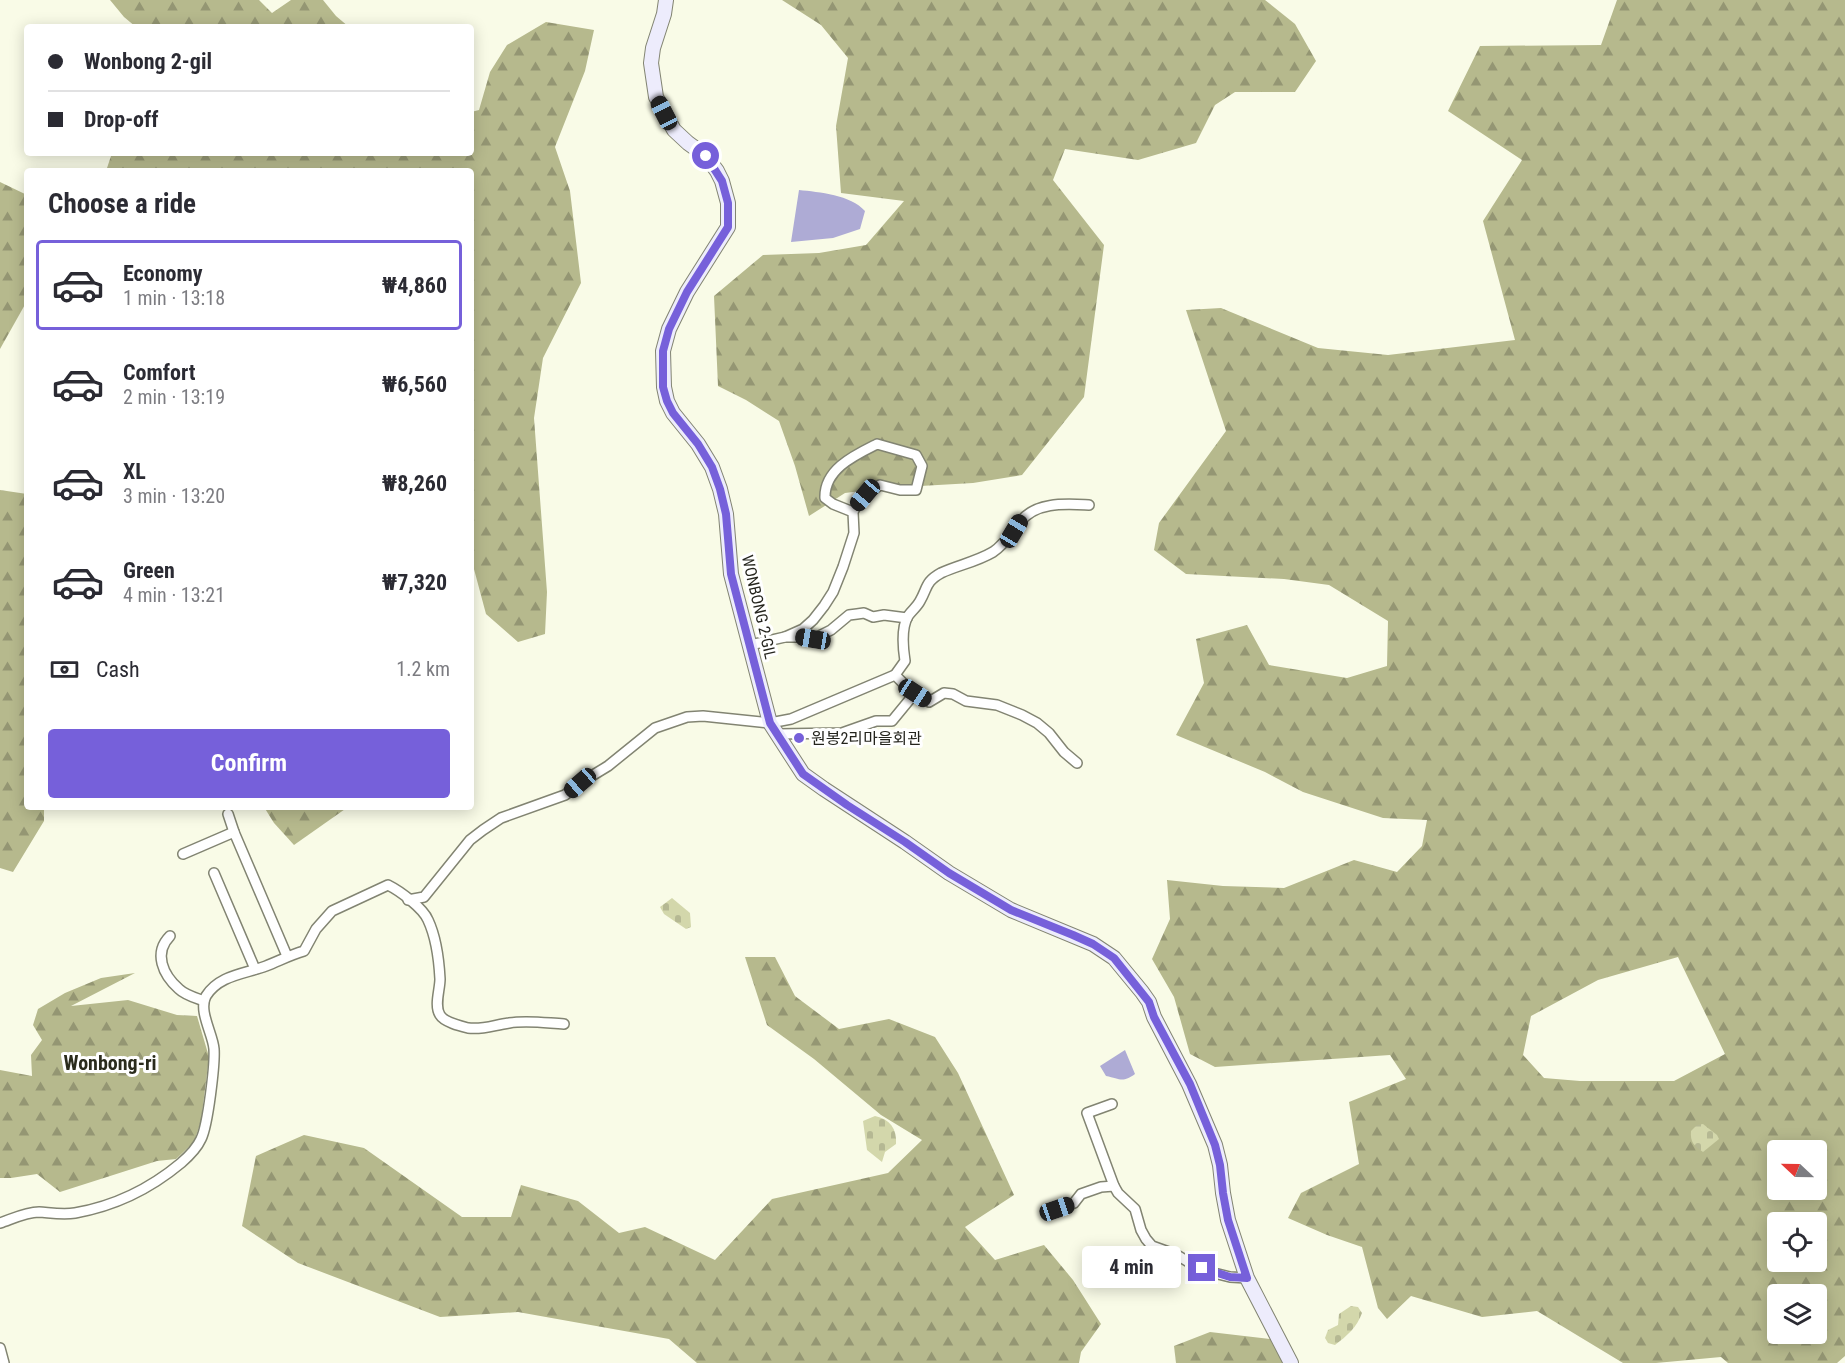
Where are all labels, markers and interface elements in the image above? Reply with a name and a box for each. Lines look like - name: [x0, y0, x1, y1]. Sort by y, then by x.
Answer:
- text: Wonbong 2-gil: [84, 49, 212, 74]
- car: [648, 93, 680, 133]
- text: Drop-off: [84, 107, 158, 132]
- route start: [692, 142, 719, 169]
- text: Choose a ride: [48, 188, 196, 220]
- icon: car: [51, 258, 105, 312]
- text: Economy: [123, 261, 203, 286]
- text: ₩4,860: [382, 273, 447, 298]
- text: 1 min · 13:18: [123, 286, 225, 310]
- icon: car: [51, 357, 105, 411]
- text: Comfort: [123, 360, 196, 385]
- text: ₩6,560: [382, 372, 447, 397]
- text: 2 min · 13:19: [123, 385, 225, 409]
- icon: car: [51, 456, 105, 510]
- text: XL: [123, 459, 146, 484]
- text: ₩8,260: [382, 471, 447, 496]
- car: [847, 475, 883, 515]
- text: 3 min · 13:20: [123, 484, 225, 508]
- car: [997, 511, 1031, 551]
- street label: WONBONG 2-GIL: [738, 553, 780, 661]
- icon: car: [51, 555, 105, 609]
- text: Green: [123, 558, 175, 583]
- text: ₩7,320: [382, 570, 447, 595]
- text: 4 min · 13:21: [123, 583, 225, 607]
- car: [794, 627, 832, 651]
- icon: cash: [48, 653, 81, 686]
- text: Cash: [96, 657, 140, 682]
- text: 1.2 km: [396, 657, 450, 681]
- car: [895, 676, 935, 710]
- button: Confirm: [48, 729, 450, 798]
- place label: 원봉2리마을회관: [811, 729, 922, 748]
- marker: 원봉2리마을회관: [792, 731, 806, 745]
- car: [561, 764, 599, 802]
- district label: Wonbong-ri: [63, 1051, 157, 1075]
- north arrow: [1767, 1140, 1827, 1200]
- map controls: [1767, 1140, 1827, 1344]
- car: [1037, 1195, 1077, 1223]
- button: locate: [1767, 1212, 1827, 1272]
- callout: 4 min: [1082, 1247, 1181, 1289]
- route end: [1188, 1254, 1215, 1281]
- text: 4 min: [1109, 1255, 1154, 1279]
- button: layers: [1767, 1284, 1827, 1344]

